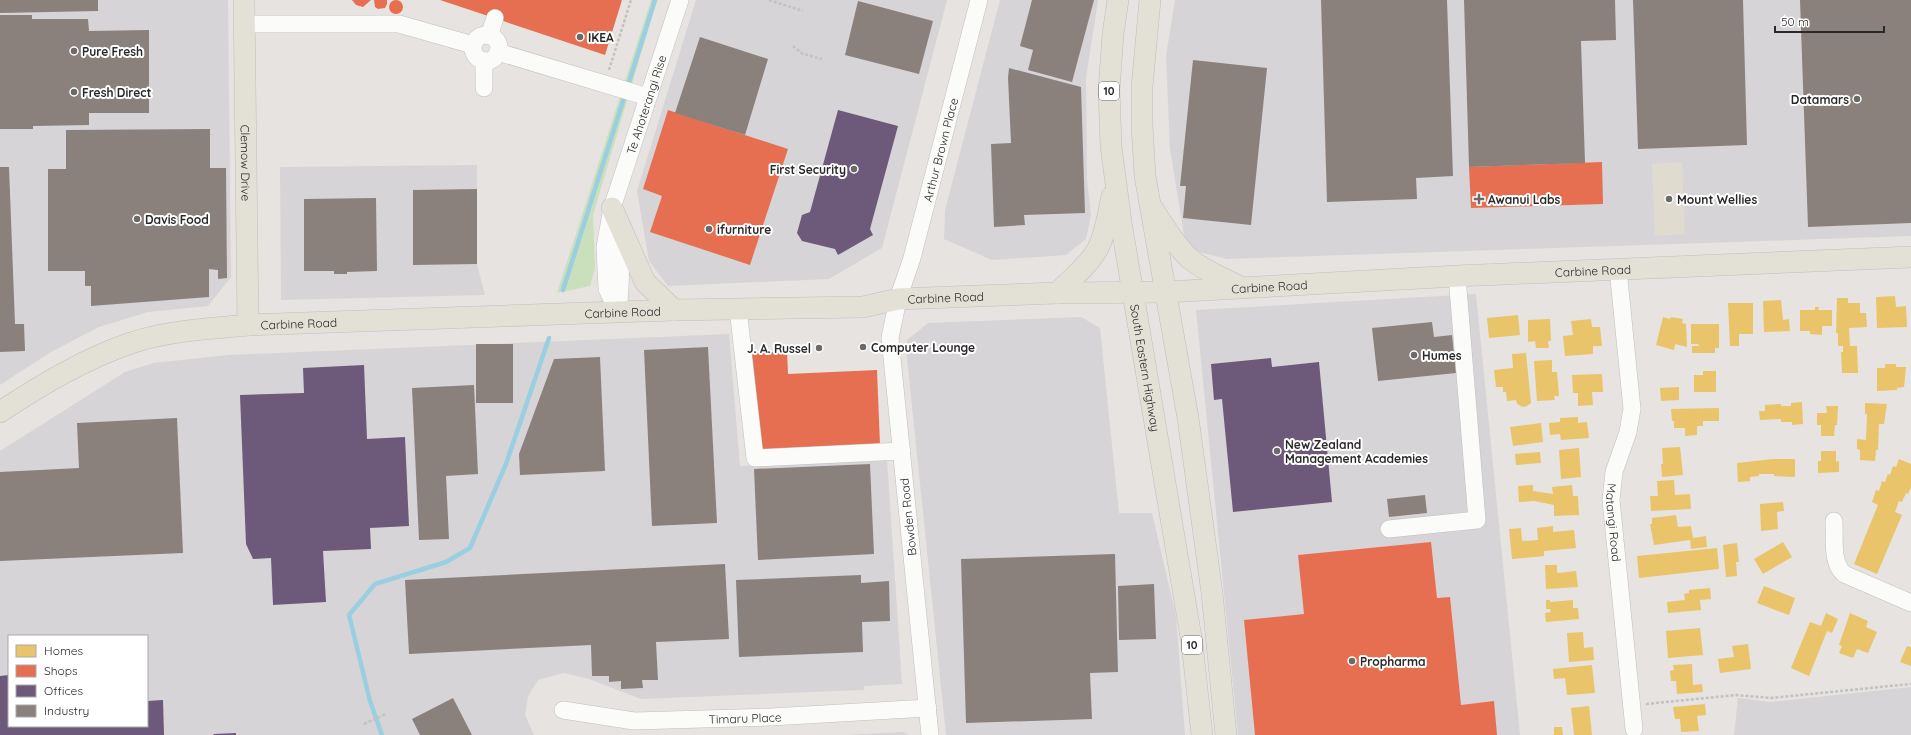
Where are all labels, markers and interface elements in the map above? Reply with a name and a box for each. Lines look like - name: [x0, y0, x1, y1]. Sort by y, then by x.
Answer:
- scale bar: [1775, 8, 1884, 34]
- text: 50 m: [1781, 14, 1809, 29]
- place label: IKEA: [588, 30, 614, 45]
- marker: IKEA: [575, 32, 585, 42]
- place label: Pure Fresh: [82, 44, 143, 59]
- marker: Pure Fresh: [69, 46, 79, 56]
- street label: Te Ahoterangi Rise: [623, 53, 669, 156]
- road number: 10: [1099, 82, 1119, 100]
- place label: Fresh Direct: [82, 85, 152, 100]
- marker: Fresh Direct: [69, 87, 79, 97]
- place label: Datamars: [1791, 92, 1849, 107]
- marker: Datamars: [1852, 94, 1862, 104]
- street label: Arthur Brown Place: [919, 96, 961, 203]
- street label: Clemow Drive: [238, 125, 254, 202]
- place label: First Security: [770, 162, 846, 177]
- marker: First Security: [849, 164, 859, 174]
- place label: Awanui Labs: [1488, 192, 1561, 207]
- place label: Mount Wellies: [1677, 192, 1757, 207]
- marker: Awanui Labs: [1473, 193, 1485, 205]
- marker: Mount Wellies: [1664, 194, 1674, 204]
- place label: Davis Food: [145, 212, 209, 227]
- marker: Davis Food: [132, 214, 142, 224]
- place label: ifurniture: [717, 222, 771, 237]
- marker: ifurniture: [704, 224, 714, 234]
- street label: Carbine Road: [1555, 261, 1631, 279]
- street label: Carbine Road: [1231, 277, 1308, 296]
- street label: Carbine Road: [907, 288, 984, 306]
- street label: Carbine Road: [584, 303, 661, 321]
- street label: South Eastern Highway: [1127, 303, 1164, 433]
- street label: Carbine Road: [260, 314, 337, 332]
- place label: Computer Lounge: [871, 340, 975, 355]
- place label: J. A. Russel: [747, 341, 811, 356]
- marker: Computer Lounge: [858, 342, 868, 352]
- marker: J. A. Russel: [814, 343, 824, 353]
- place label: Humes: [1422, 348, 1462, 363]
- marker: Humes: [1409, 350, 1419, 360]
- place label: New Zealand Management Academies: [1285, 437, 1428, 466]
- marker: New Zealand Management Academies: [1272, 446, 1282, 456]
- street label: Bowden Road: [896, 477, 920, 557]
- street label: Matangi Road: [1604, 482, 1625, 562]
- legend: [8, 635, 148, 727]
- road number: 10: [1182, 636, 1202, 654]
- text: Homes: [44, 643, 84, 658]
- place label: Propharma: [1360, 654, 1426, 669]
- marker: Propharma: [1347, 656, 1357, 666]
- text: Shops: [44, 663, 78, 678]
- text: Offices: [44, 683, 83, 698]
- text: Industry: [44, 703, 89, 718]
- street label: Timaru Place: [708, 709, 782, 726]

